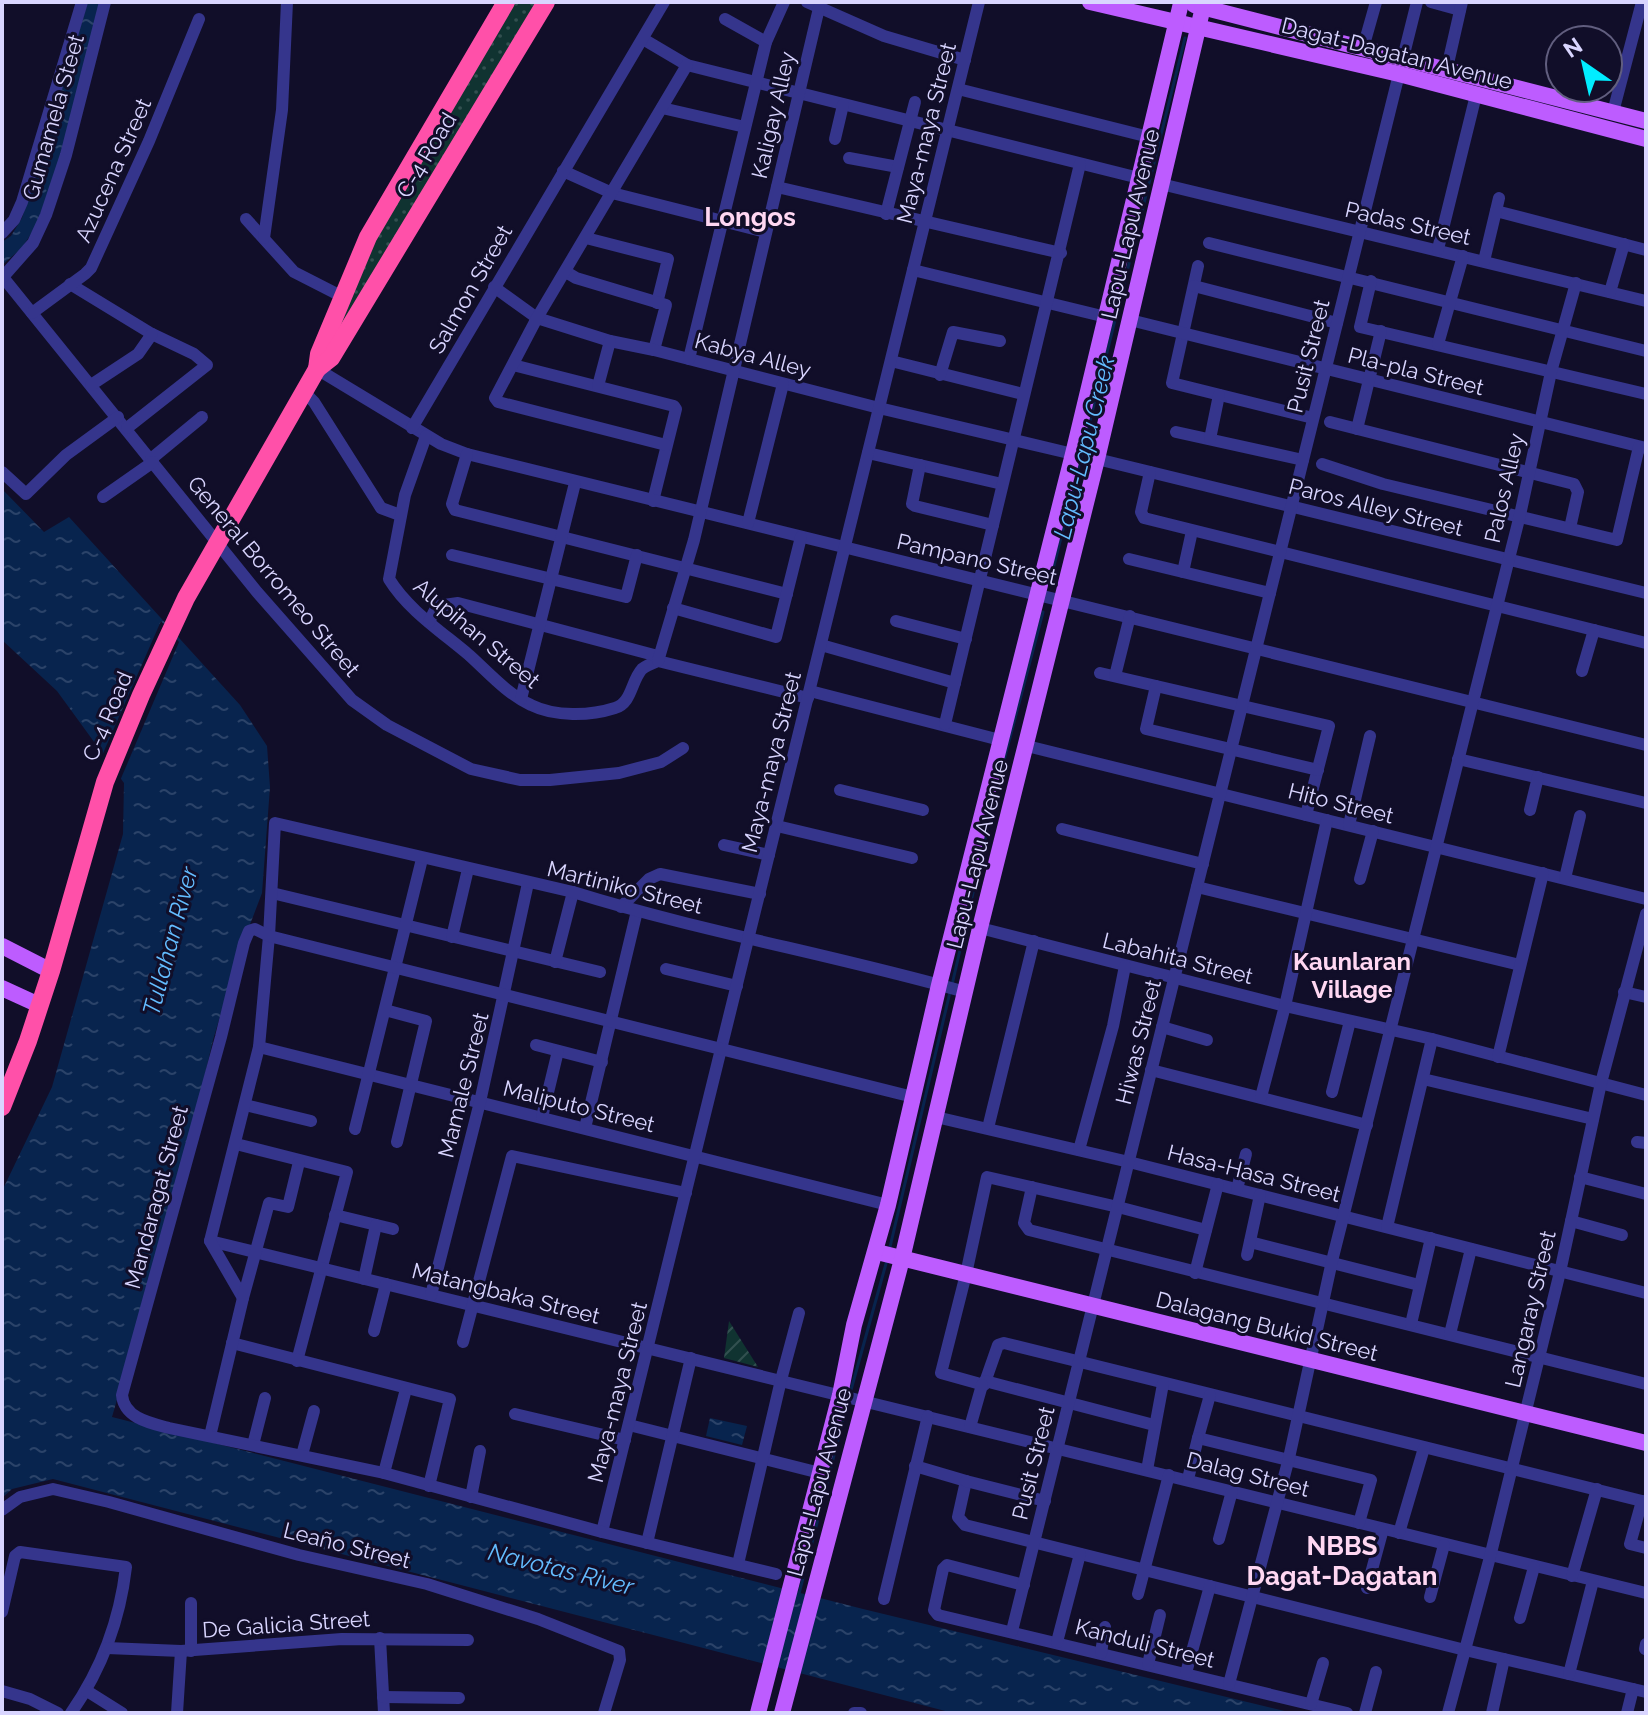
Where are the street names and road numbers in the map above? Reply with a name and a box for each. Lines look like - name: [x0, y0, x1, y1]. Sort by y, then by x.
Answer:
- street label: Dagat-Dagatan Avenue: [1279, 12, 1515, 94]
- street label: Gumamela Steet: [17, 31, 89, 203]
- street label: Maya-maya Street: [891, 39, 961, 226]
- street label: Kaligay Alley: [746, 49, 800, 181]
- street label: Azucena Street: [70, 93, 157, 246]
- street label: C-4 Road: [390, 108, 462, 202]
- street label: Lapu-Lapu Avenue: [1095, 126, 1165, 322]
- street label: Padas Street: [1342, 196, 1474, 250]
- street label: Salmon Street: [423, 220, 518, 358]
- street label: Pusit Street: [1281, 296, 1335, 415]
- street label: Kabya Alley: [692, 327, 814, 383]
- street label: Pla-pla Street: [1345, 342, 1487, 401]
- street label: Palos Alley: [1479, 431, 1529, 545]
- street label: General Borromeo Street: [182, 470, 366, 682]
- street label: Paros Alley Street: [1286, 473, 1467, 541]
- street label: Pampano Street: [894, 528, 1060, 590]
- street label: Alupihan Street: [409, 573, 546, 694]
- street label: C-4 Road: [77, 667, 137, 765]
- street label: Maya-maya Street: [736, 668, 806, 855]
- street label: Lapu-Lapu Avenue: [941, 756, 1013, 951]
- street label: Hito Street: [1286, 777, 1397, 829]
- street label: Martiniko Street: [544, 855, 706, 919]
- street label: Labahita Street: [1100, 927, 1256, 989]
- street label: Hiwas Street: [1110, 976, 1166, 1107]
- street label: Mamale Street: [432, 1009, 494, 1160]
- street label: Maliputo Street: [500, 1075, 658, 1138]
- street label: Mandaragat Street: [119, 1102, 193, 1292]
- street label: Hasa-Hasa Street: [1165, 1139, 1344, 1207]
- street label: Langaray Street: [1499, 1227, 1561, 1390]
- street label: Matangbaka Street: [409, 1257, 603, 1329]
- street label: Dalagang Bukid Street: [1153, 1286, 1381, 1366]
- street label: Maya-maya Street: [582, 1298, 652, 1485]
- street label: Lapu-Lapu Avenue: [781, 1385, 857, 1579]
- street label: Pusit Street: [1006, 1403, 1060, 1522]
- street label: Dalag Street: [1184, 1446, 1313, 1502]
- street label: Leaño Street: [281, 1517, 414, 1573]
- street label: De Galicia Street: [201, 1605, 371, 1643]
- street label: Kanduli Street: [1072, 1613, 1218, 1673]

